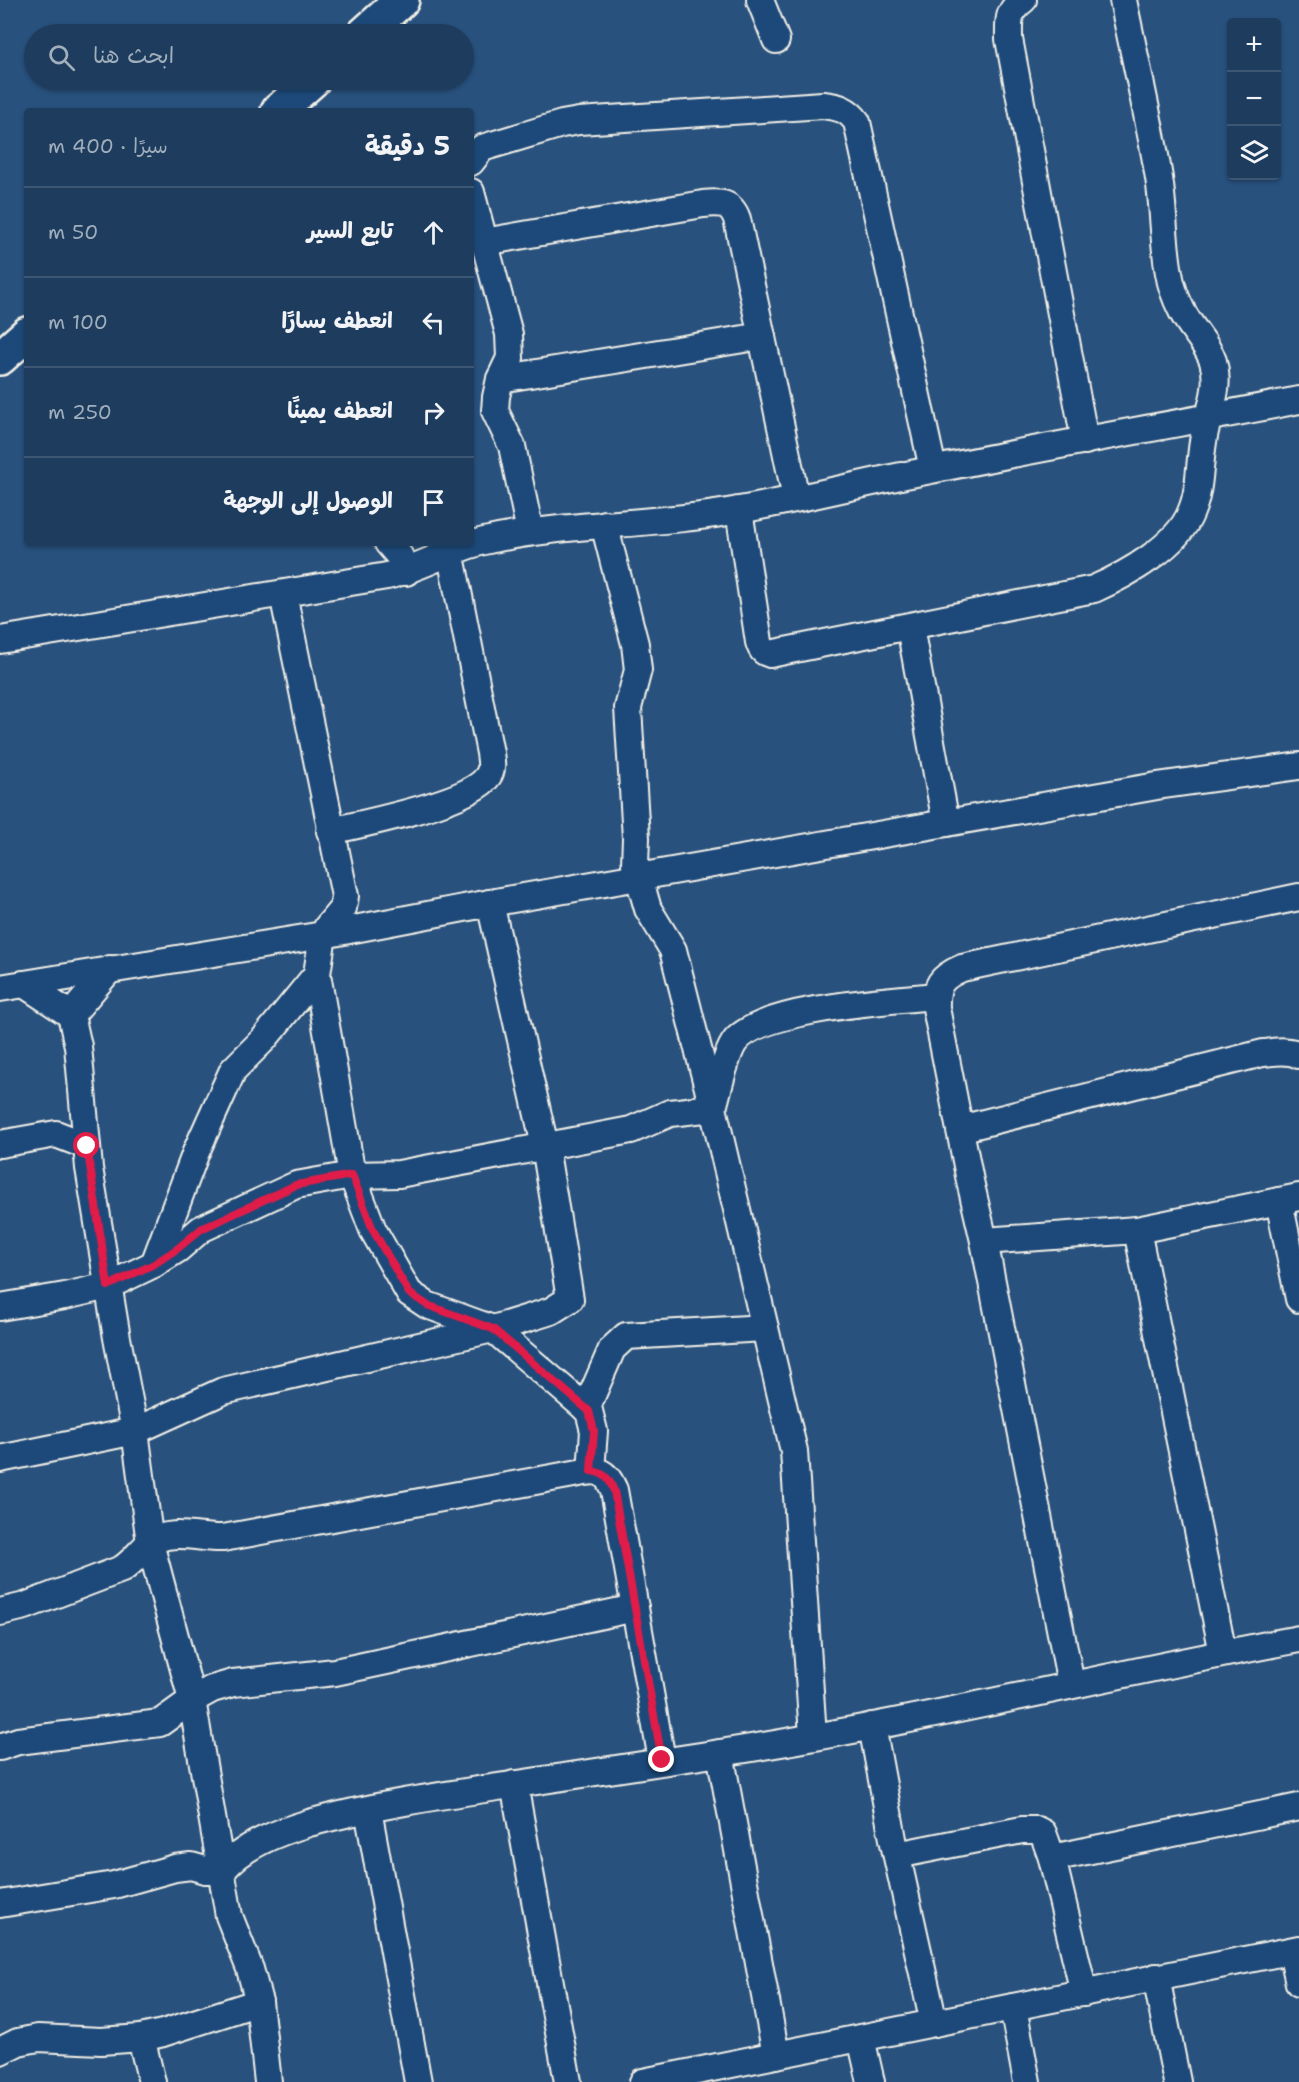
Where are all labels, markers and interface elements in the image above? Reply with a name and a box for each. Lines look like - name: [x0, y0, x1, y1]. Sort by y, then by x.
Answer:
- map controls: [1227, 18, 1281, 180]
- button: +: [1227, 18, 1281, 72]
- search box: [24, 24, 474, 90]
- icon: search: [45, 41, 78, 74]
- text: ابحث هنا: [93, 41, 174, 70]
- button: −: [1227, 72, 1281, 126]
- button: layers: [1227, 126, 1281, 180]
- text: 5 دقيقة: [365, 128, 450, 163]
- text: سيرًا · 400 m: [48, 133, 168, 159]
- text: تابع السير: [307, 216, 393, 245]
- icon: ahead: [417, 216, 450, 249]
- text: 50 m: [48, 219, 98, 245]
- text: انعطف يسارًا: [281, 306, 393, 335]
- icon: left: [417, 306, 450, 339]
- text: 100 m: [48, 309, 108, 335]
- text: انعطف يمينًا: [287, 396, 393, 425]
- icon: right: [417, 396, 450, 429]
- text: 250 m: [48, 399, 112, 425]
- text: الوصول إلى الوجهة: [223, 486, 393, 515]
- icon: arrive: [417, 486, 450, 519]
- route start: [73, 1132, 99, 1158]
- route end: [648, 1746, 674, 1772]

